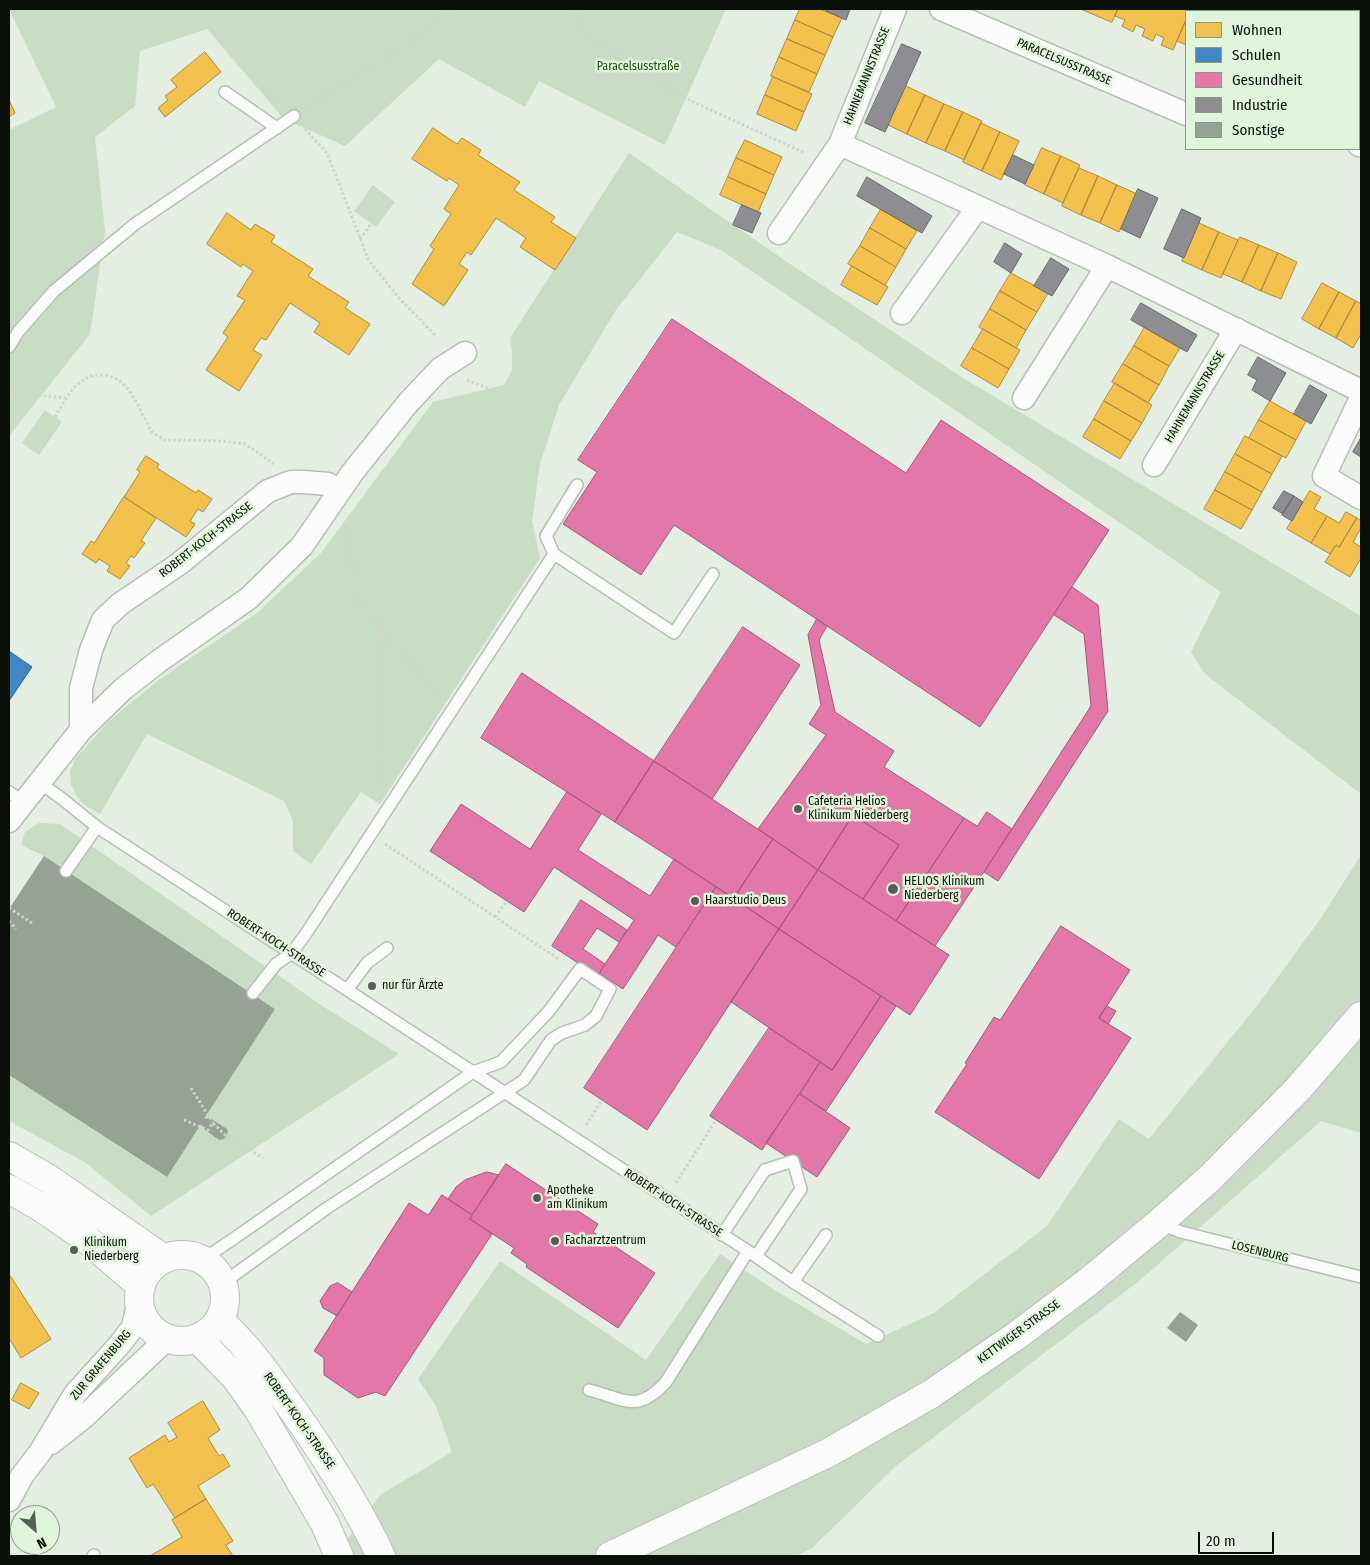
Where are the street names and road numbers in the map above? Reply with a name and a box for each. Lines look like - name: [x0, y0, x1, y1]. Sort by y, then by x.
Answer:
- street label: HAHNEMANNSTRASSE: [841, 25, 893, 127]
- street label: PARACELSUSSTRASSE: [1014, 36, 1114, 88]
- street label: HAHNEMANNSTRASSE: [1162, 348, 1228, 446]
- street label: ROBERT-KOCH-STRASSE: [157, 499, 255, 581]
- street label: ROBERT-KOCH-STRASSE: [224, 906, 328, 980]
- street label: ROBERT-KOCH-STRASSE: [621, 1166, 725, 1240]
- street label: LOSENBURG: [1230, 1238, 1290, 1266]
- street label: KETTWIGER STRASSE: [975, 1297, 1063, 1367]
- street label: ZUR GRAFENBURG: [68, 1327, 134, 1403]
- street label: ROBERT-KOCH-STRASSE: [260, 1370, 338, 1472]

